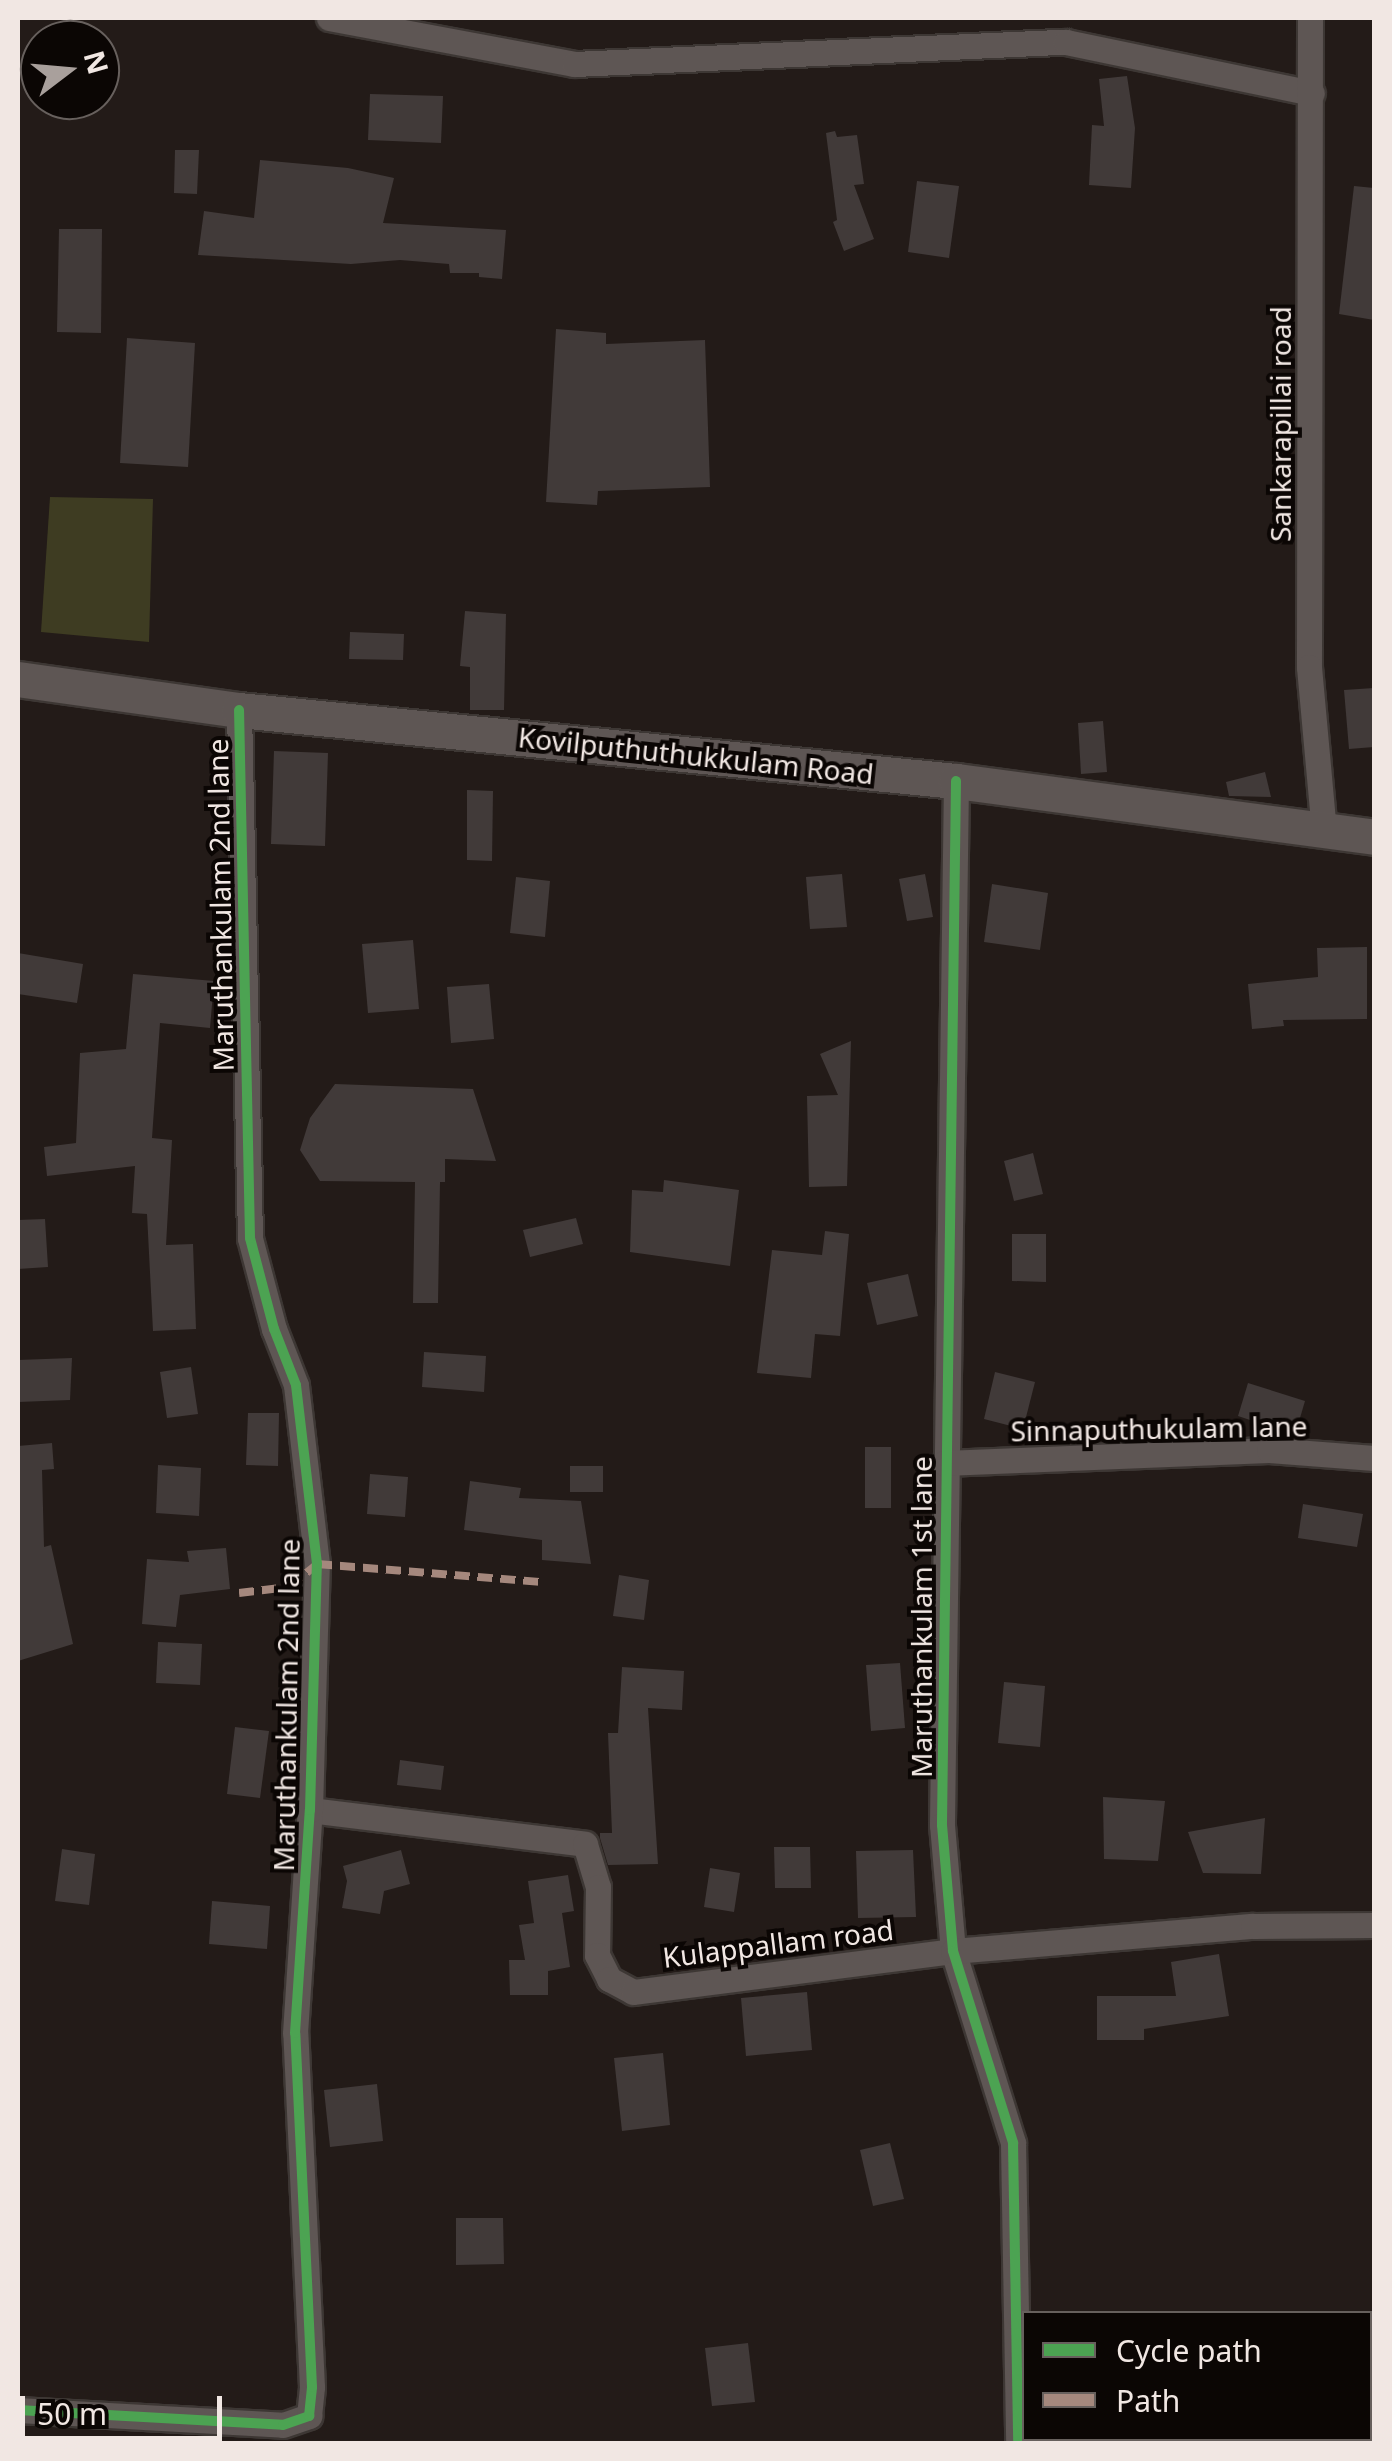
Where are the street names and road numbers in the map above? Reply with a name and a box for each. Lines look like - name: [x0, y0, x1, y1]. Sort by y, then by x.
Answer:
- street label: Sankarapillai road: [1263, 306, 1297, 542]
- street label: Kovilputhuthukkulam Road: [517, 720, 875, 790]
- street label: Maruthankulam 2nd lane: [200, 738, 240, 1072]
- street label: Sinnaputhukulam lane: [1010, 1409, 1308, 1447]
- street label: Maruthankulam 1st lane: [904, 1456, 938, 1778]
- street label: Maruthankulam 2nd lane: [266, 1538, 306, 1872]
- street label: Kulappallam road: [661, 1912, 895, 1974]

